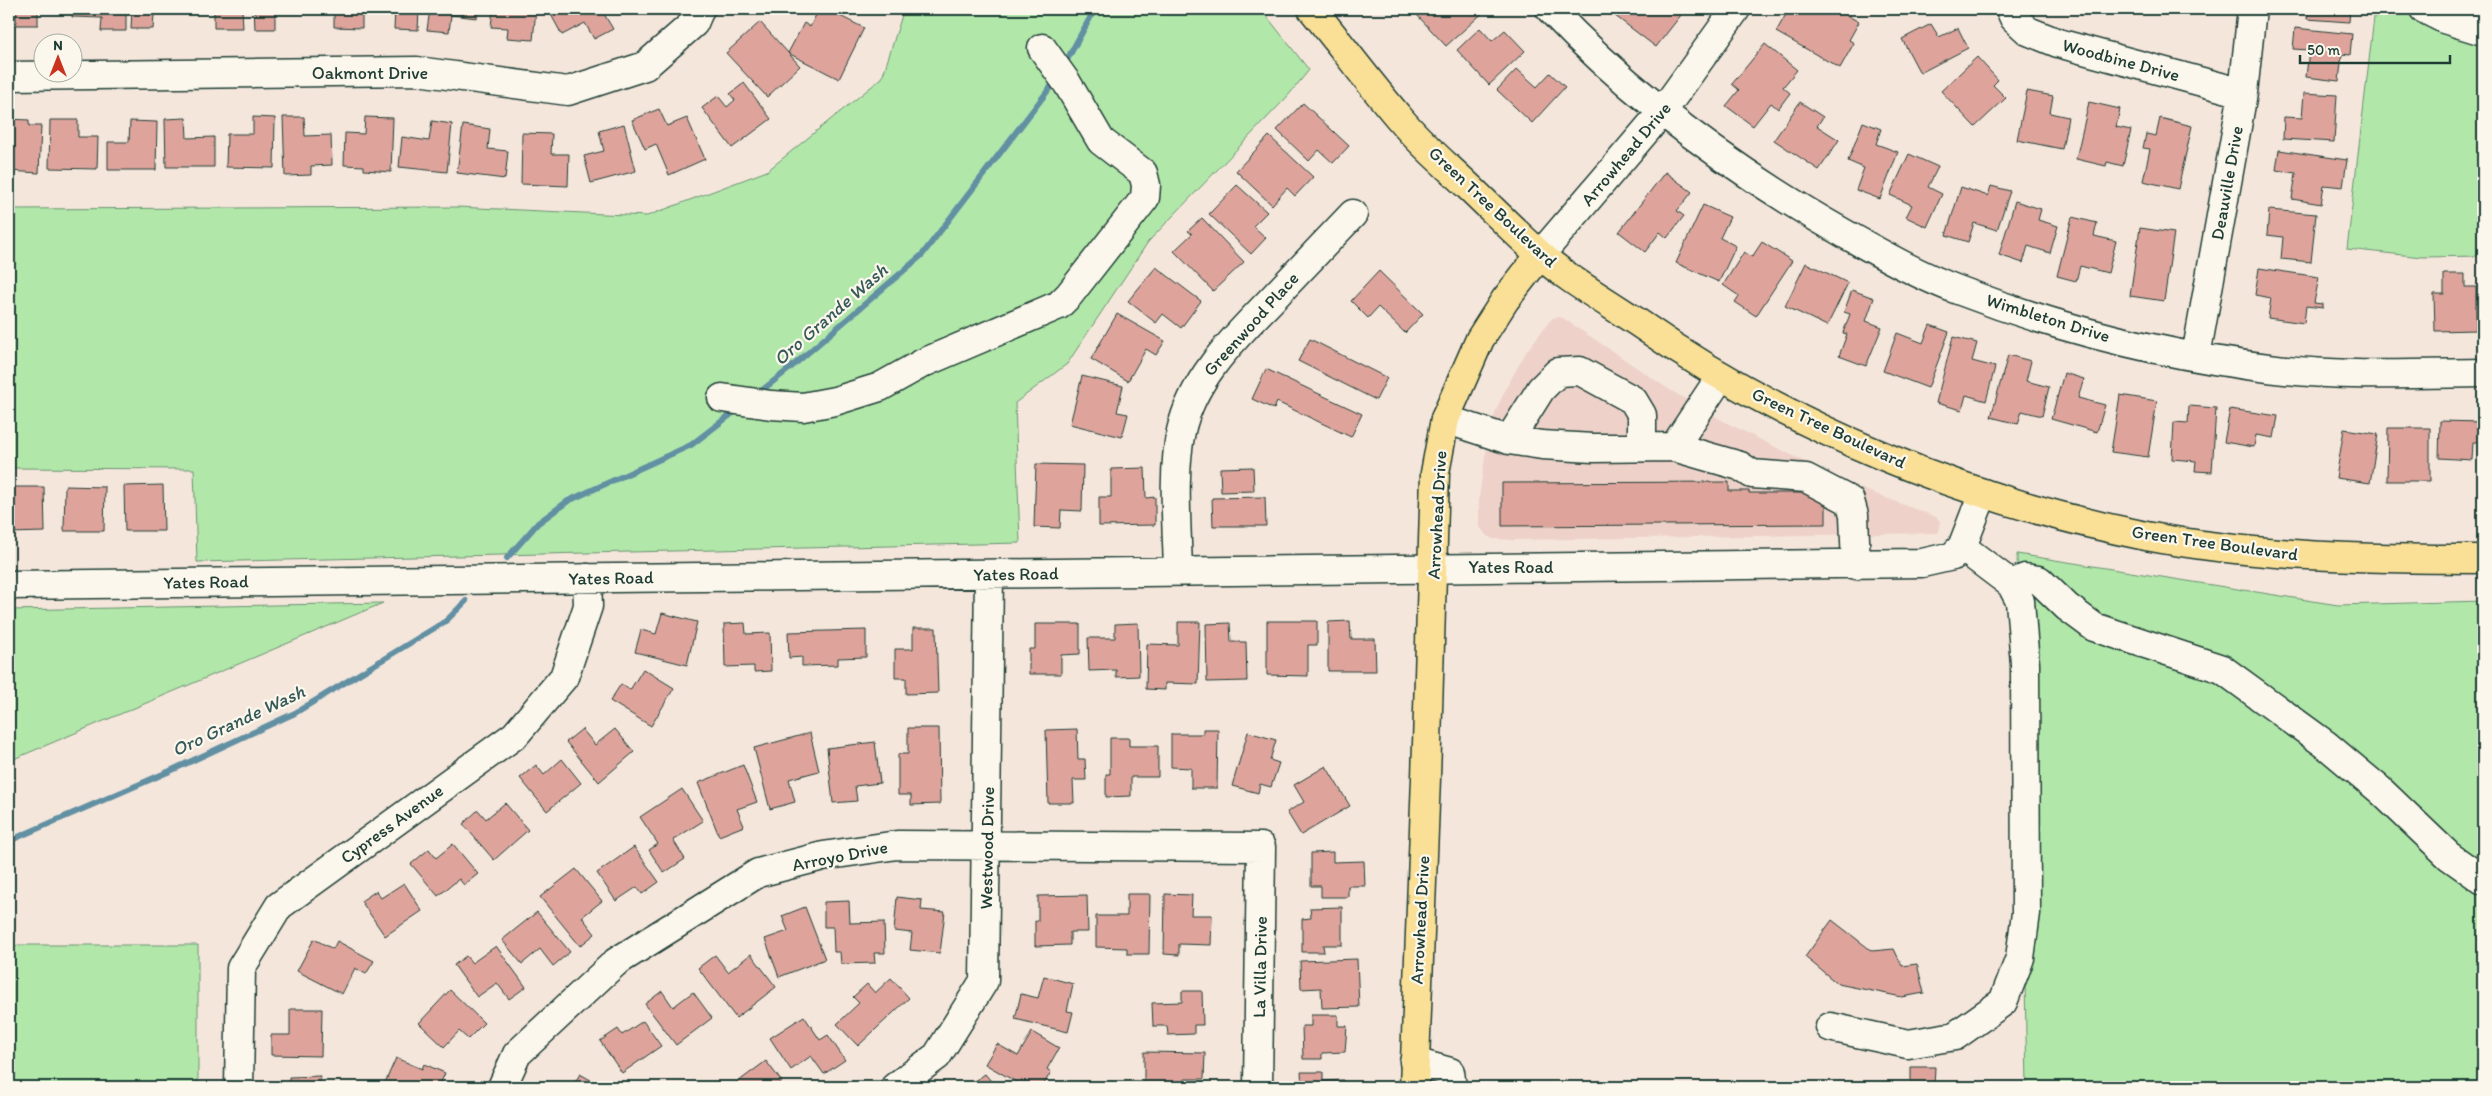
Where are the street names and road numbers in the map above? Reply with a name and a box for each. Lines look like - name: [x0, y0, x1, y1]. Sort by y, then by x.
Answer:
- street label: Woodbine Drive: [2060, 34, 2182, 86]
- street label: Oakmont Drive: [312, 62, 428, 84]
- street label: Arrowhead Drive: [1576, 98, 1676, 210]
- street label: Deauville Drive: [2206, 124, 2248, 242]
- street label: Green Tree Boulevard: [1424, 142, 1562, 272]
- street label: Greenwood Place: [1199, 267, 1303, 381]
- street label: Wimbleton Drive: [1983, 289, 2113, 347]
- street label: Green Tree Boulevard: [1748, 383, 1910, 473]
- street label: Arrowhead Drive: [1423, 450, 1451, 580]
- street label: Green Tree Boulevard: [2130, 520, 2300, 566]
- street label: Yates Road: [1468, 556, 1554, 578]
- street label: Yates Road: [973, 562, 1059, 586]
- street label: Yates Road: [568, 566, 654, 590]
- street label: Yates Road: [163, 570, 249, 594]
- street label: Cypress Avenue: [336, 779, 448, 869]
- street label: Westwood Drive: [975, 786, 999, 910]
- street label: Arroyo Drive: [790, 836, 890, 876]
- street label: Arrowhead Drive: [1406, 855, 1434, 985]
- street label: La Villa Drive: [1248, 916, 1272, 1018]

